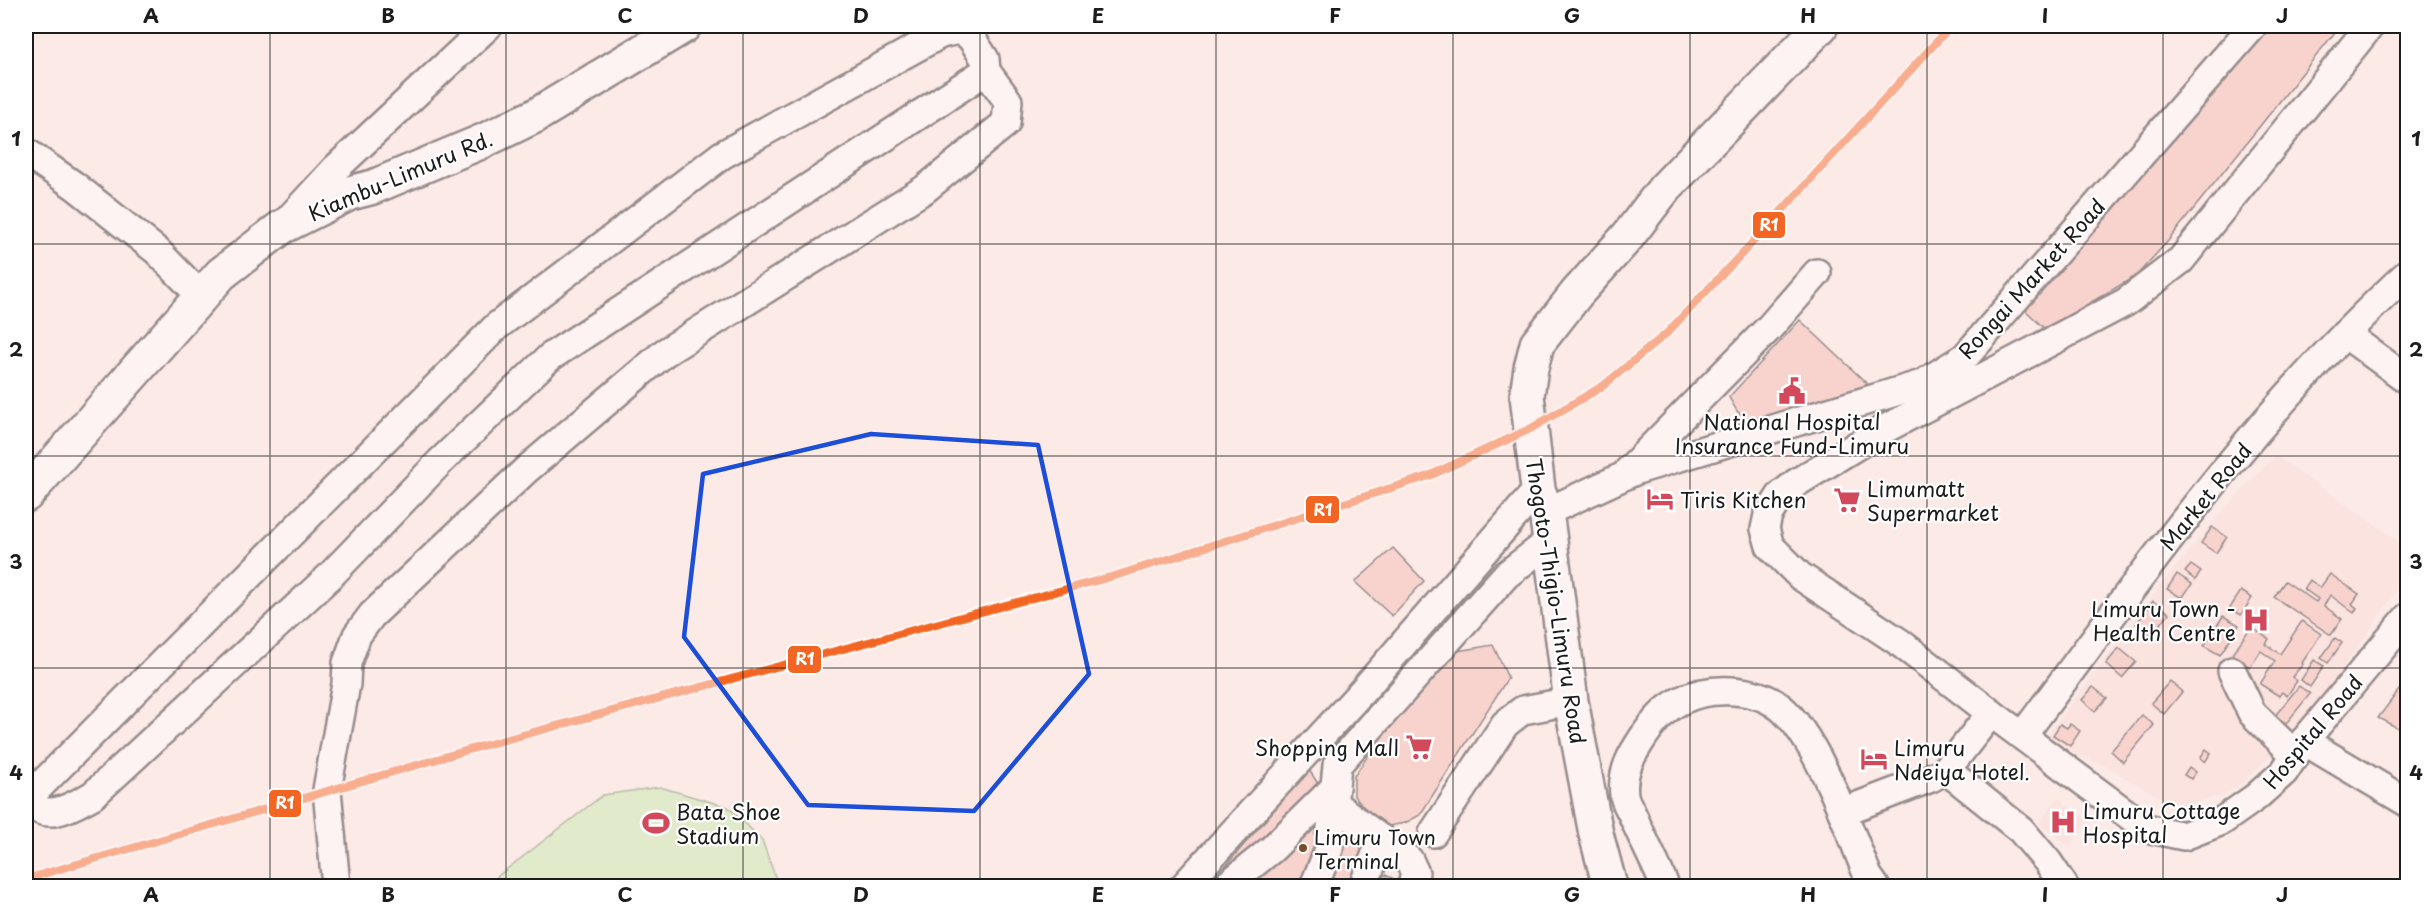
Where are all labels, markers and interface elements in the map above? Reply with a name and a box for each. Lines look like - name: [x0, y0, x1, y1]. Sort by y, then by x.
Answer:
- text: A: [143, 0, 159, 30]
- text: B: [381, 0, 395, 30]
- text: C: [617, 0, 633, 30]
- text: D: [853, 0, 869, 30]
- text: E: [1092, 0, 1104, 30]
- text: F: [1329, 0, 1341, 30]
- text: G: [1564, 0, 1580, 30]
- text: H: [1800, 0, 1816, 30]
- text: I: [2042, 0, 2048, 30]
- text: J: [2276, 0, 2288, 30]
- street label: Kiambu-Limuru Rd.: [303, 122, 497, 228]
- text: 1: [11, 123, 21, 153]
- text: 1: [2411, 123, 2421, 153]
- street label: Rongai Market Road: [1950, 191, 2112, 365]
- line badge: R1: [1752, 211, 1786, 239]
- text: R1: [1760, 212, 1779, 236]
- text: 2: [9, 334, 23, 364]
- text: 2: [2409, 334, 2423, 364]
- public building icon: National Hospital Insurance Fund-Limuru: [1777, 376, 1807, 406]
- place label: National Hospital Insurance Fund-Limuru: [1675, 405, 1909, 461]
- street label: Market Road: [2151, 435, 2259, 557]
- street label: Thogoto-Thigio-Limuru Road: [1519, 456, 1595, 746]
- place label: Limumatt Supermarket: [1867, 472, 1999, 528]
- place label: Tiris Kitchen: [1680, 483, 1806, 515]
- hotel icon: Tiris Kitchen: [1645, 484, 1675, 514]
- supermarket icon: Limumatt Supermarket: [1832, 485, 1862, 515]
- line badge: R1: [1305, 495, 1340, 524]
- text: R1: [1314, 497, 1333, 521]
- text: 3: [9, 546, 23, 576]
- text: 3: [2409, 546, 2423, 576]
- place label: Limuru Town - Health Centre: [2091, 592, 2236, 648]
- hospital icon: Limuru Town - Health Centre: [2241, 605, 2271, 635]
- line badge: R1: [787, 645, 822, 674]
- text: R1: [796, 646, 815, 670]
- street label: Hospital Road: [2254, 667, 2370, 795]
- place label: Shopping Mall: [1255, 731, 1399, 763]
- place label: Limuru Ndeiya Hotel.: [1894, 731, 2030, 787]
- supermarket icon: Shopping Mall: [1404, 732, 1434, 762]
- hotel icon: Limuru Ndeiya Hotel.: [1859, 744, 1889, 774]
- text: 4: [9, 757, 23, 787]
- text: 4: [2409, 757, 2423, 787]
- line badge: R1: [268, 789, 302, 818]
- text: R1: [276, 790, 295, 814]
- place label: Limuru Cottage Hospital: [2083, 794, 2240, 850]
- place label: Bata Shoe Stadium: [676, 795, 781, 851]
- hospital icon: Limuru Cottage Hospital: [2048, 807, 2078, 837]
- sports icon: Bata Shoe Stadium: [641, 808, 671, 838]
- place label: Limuru Town Terminal: [1314, 822, 1436, 876]
- marker: Limuru Town Terminal: [1297, 842, 1309, 854]
- text: A: [143, 879, 159, 909]
- text: B: [381, 879, 395, 909]
- text: C: [617, 879, 633, 909]
- text: D: [853, 879, 869, 909]
- text: E: [1092, 879, 1104, 909]
- text: F: [1329, 879, 1341, 909]
- text: G: [1564, 879, 1580, 909]
- text: H: [1800, 879, 1816, 909]
- text: I: [2042, 879, 2048, 909]
- text: J: [2276, 879, 2288, 909]

